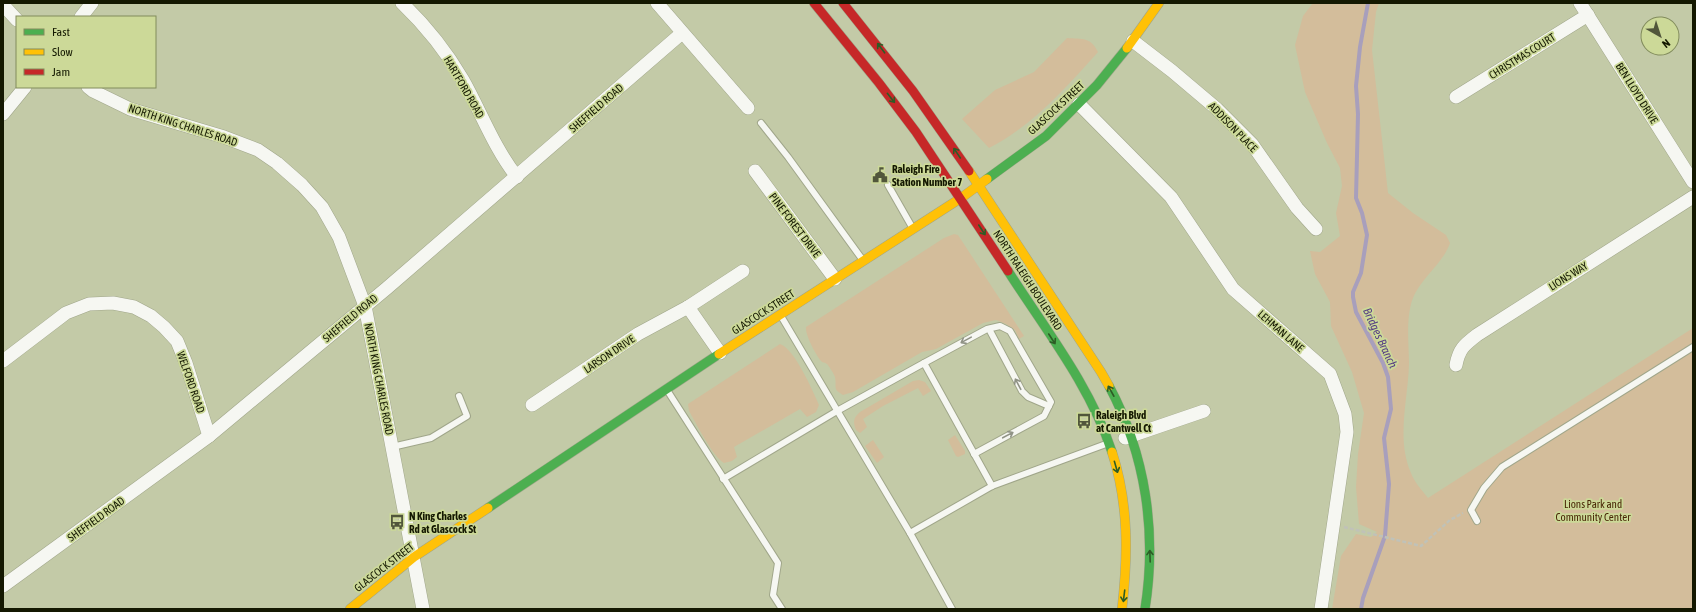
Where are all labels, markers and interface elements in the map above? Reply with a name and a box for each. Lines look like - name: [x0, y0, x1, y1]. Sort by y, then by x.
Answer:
- legend: [16, 16, 156, 88]
- north arrow: [1640, 16, 1680, 56]
- text: Fast: [52, 25, 70, 39]
- street label: CHRISTMAS COURT: [1487, 31, 1558, 81]
- text: N: [1660, 37, 1673, 50]
- one-way arrow: [876, 42, 885, 53]
- text: Slow: [52, 45, 73, 59]
- street label: HARTFORD ROAD: [441, 54, 487, 120]
- street label: BEN LLOYD DRIVE: [1614, 60, 1661, 126]
- text: Jam: [52, 65, 70, 79]
- street label: GLASCOCK STREET: [1025, 79, 1087, 137]
- street label: SHEFFIELD ROAD: [567, 81, 625, 135]
- one-way arrow: [887, 93, 896, 104]
- street label: ADDISON PLACE: [1206, 100, 1260, 154]
- street label: NORTH KING CHARLES ROAD: [127, 102, 239, 148]
- one-way arrow: [953, 148, 961, 159]
- place label: Raleigh Fire Station Number 7: [892, 163, 962, 188]
- public building icon: Raleigh Fire Station Number 7: [871, 166, 889, 184]
- street label: PINE FOREST DRIVE: [767, 190, 823, 260]
- one-way arrow: [977, 225, 986, 236]
- street label: NORTH RALEIGH BOULEVARD: [991, 228, 1065, 332]
- street label: LIONS WAY: [1546, 259, 1590, 293]
- street label: GLASCOCK STREET: [729, 287, 797, 337]
- street label: SHEFFIELD ROAD: [320, 292, 380, 344]
- water label: Bridges Branch: [1360, 306, 1400, 371]
- street label: LEHMAN LANE: [1256, 308, 1307, 354]
- street label: NORTH KING CHARLES ROAD: [362, 322, 396, 436]
- street label: LARSON DRIVE: [581, 332, 637, 375]
- one-way arrow: [1048, 334, 1057, 345]
- one-way arrow: [960, 337, 972, 345]
- street label: WELFORD ROAD: [175, 350, 207, 414]
- one-way arrow: [1014, 378, 1022, 390]
- one-way arrow: [1106, 385, 1114, 397]
- place label: Raleigh Blvd at Cantwell Ct: [1096, 409, 1152, 434]
- bus stop icon: Raleigh Blvd at Cantwell Ct: [1075, 412, 1093, 430]
- one-way arrow: [1002, 431, 1014, 439]
- one-way arrow: [1113, 461, 1121, 474]
- street label: SHEFFIELD ROAD: [65, 494, 127, 544]
- park label: Lions Park and Community Center: [1556, 498, 1631, 523]
- place label: N King Charles Rd at Glascock St: [409, 510, 477, 535]
- bus stop icon: N King Charles Rd at Glascock St: [388, 513, 406, 531]
- street label: GLASCOCK STREET: [352, 540, 416, 594]
- one-way arrow: [1146, 550, 1153, 563]
- one-way arrow: [1120, 589, 1128, 602]

